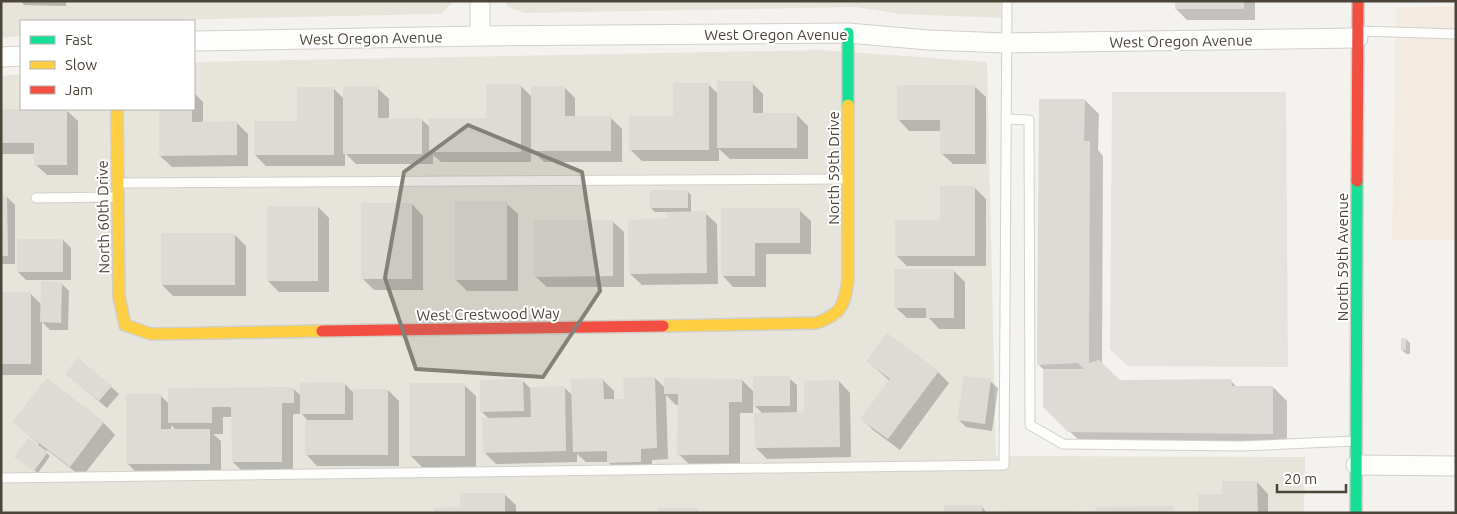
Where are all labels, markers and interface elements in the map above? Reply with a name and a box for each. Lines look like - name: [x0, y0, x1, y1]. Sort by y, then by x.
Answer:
- legend: [20, 20, 195, 110]
- street label: West Oregon Avenue: [704, 26, 848, 43]
- street label: West Oregon Avenue: [299, 28, 443, 48]
- text: Fast: [65, 31, 93, 48]
- street label: West Oregon Avenue: [1109, 31, 1253, 51]
- text: Slow: [65, 56, 98, 73]
- text: Jam: [65, 81, 93, 98]
- street label: North 59th Drive: [825, 111, 842, 225]
- street label: North 60th Drive: [94, 160, 112, 274]
- street label: North 59th Avenue: [1334, 193, 1351, 321]
- street label: West Crestwood Way: [416, 304, 560, 324]
- scale bar: [1277, 462, 1346, 494]
- text: 20 m: [1284, 470, 1317, 487]

